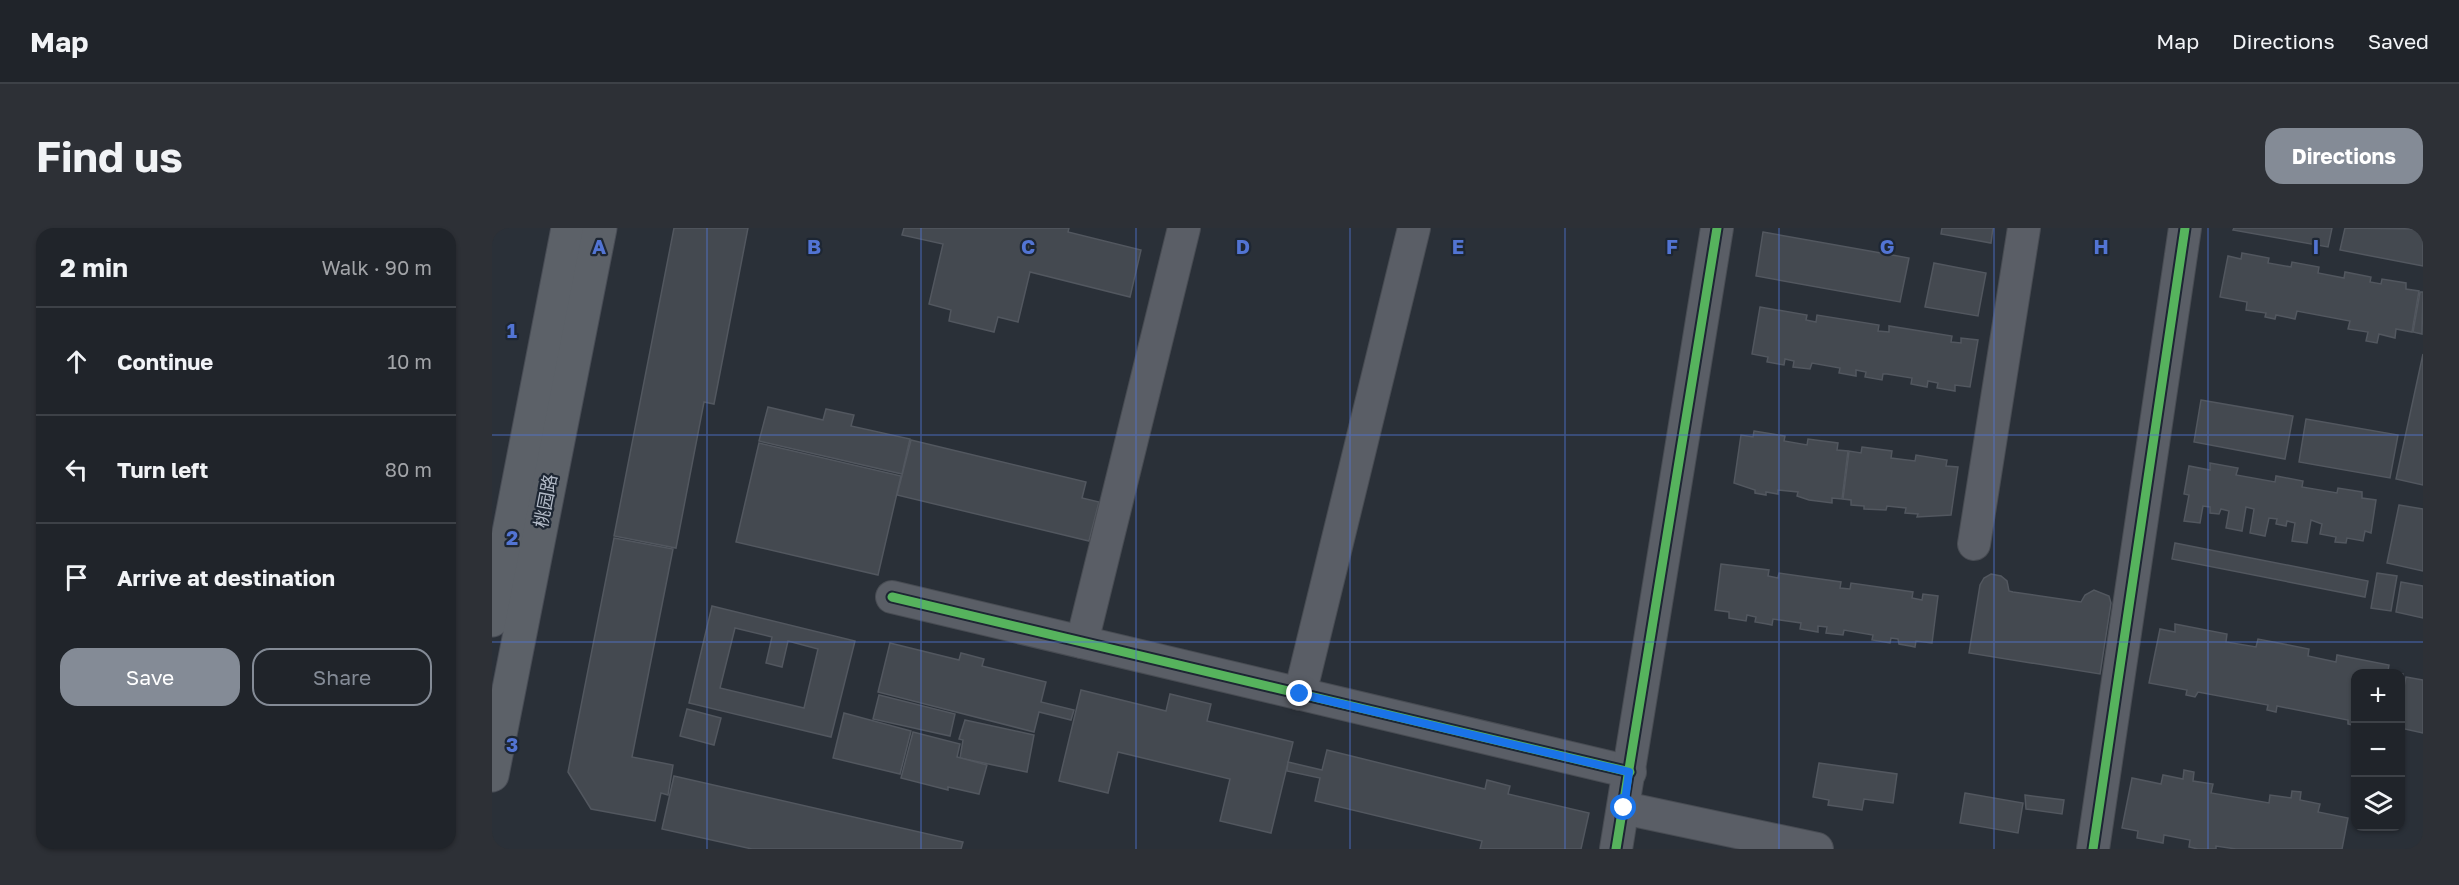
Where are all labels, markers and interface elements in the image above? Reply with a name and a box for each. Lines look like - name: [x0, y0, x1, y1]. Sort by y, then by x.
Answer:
- text: Map: [30, 25, 88, 58]
- text: Map: [2156, 28, 2199, 54]
- text: Directions: [2232, 28, 2335, 54]
- text: Saved: [2368, 28, 2429, 54]
- button: Directions: [2265, 128, 2423, 184]
- text: Find us: [36, 131, 183, 181]
- text: A: [592, 234, 606, 258]
- text: B: [807, 234, 821, 258]
- text: C: [1021, 234, 1035, 258]
- text: D: [1236, 234, 1250, 258]
- text: E: [1452, 234, 1464, 258]
- text: F: [1666, 234, 1678, 258]
- text: G: [1880, 234, 1894, 258]
- text: H: [2093, 234, 2109, 258]
- text: I: [2313, 234, 2319, 258]
- text: 2 min: [60, 252, 128, 283]
- text: Walk · 90 m: [321, 255, 432, 279]
- text: 1: [507, 318, 517, 342]
- icon: ahead: [60, 345, 93, 378]
- text: Continue: [117, 348, 213, 375]
- text: 10 m: [387, 349, 432, 373]
- icon: left: [60, 453, 93, 486]
- text: Turn left: [117, 456, 208, 483]
- text: 80 m: [385, 457, 432, 481]
- street label: 桃园路: [529, 472, 561, 529]
- text: 2: [506, 525, 518, 549]
- icon: arrive: [60, 561, 93, 594]
- text: Arrive at destination: [117, 564, 335, 591]
- button: Save: [60, 648, 240, 706]
- button: Share: [252, 648, 432, 706]
- map controls: [2351, 669, 2405, 831]
- button: +: [2351, 669, 2405, 723]
- route end: [1286, 680, 1312, 706]
- button: −: [2351, 723, 2405, 777]
- text: 3: [506, 732, 518, 756]
- button: layers: [2351, 777, 2405, 831]
- route start: [1610, 794, 1636, 820]

